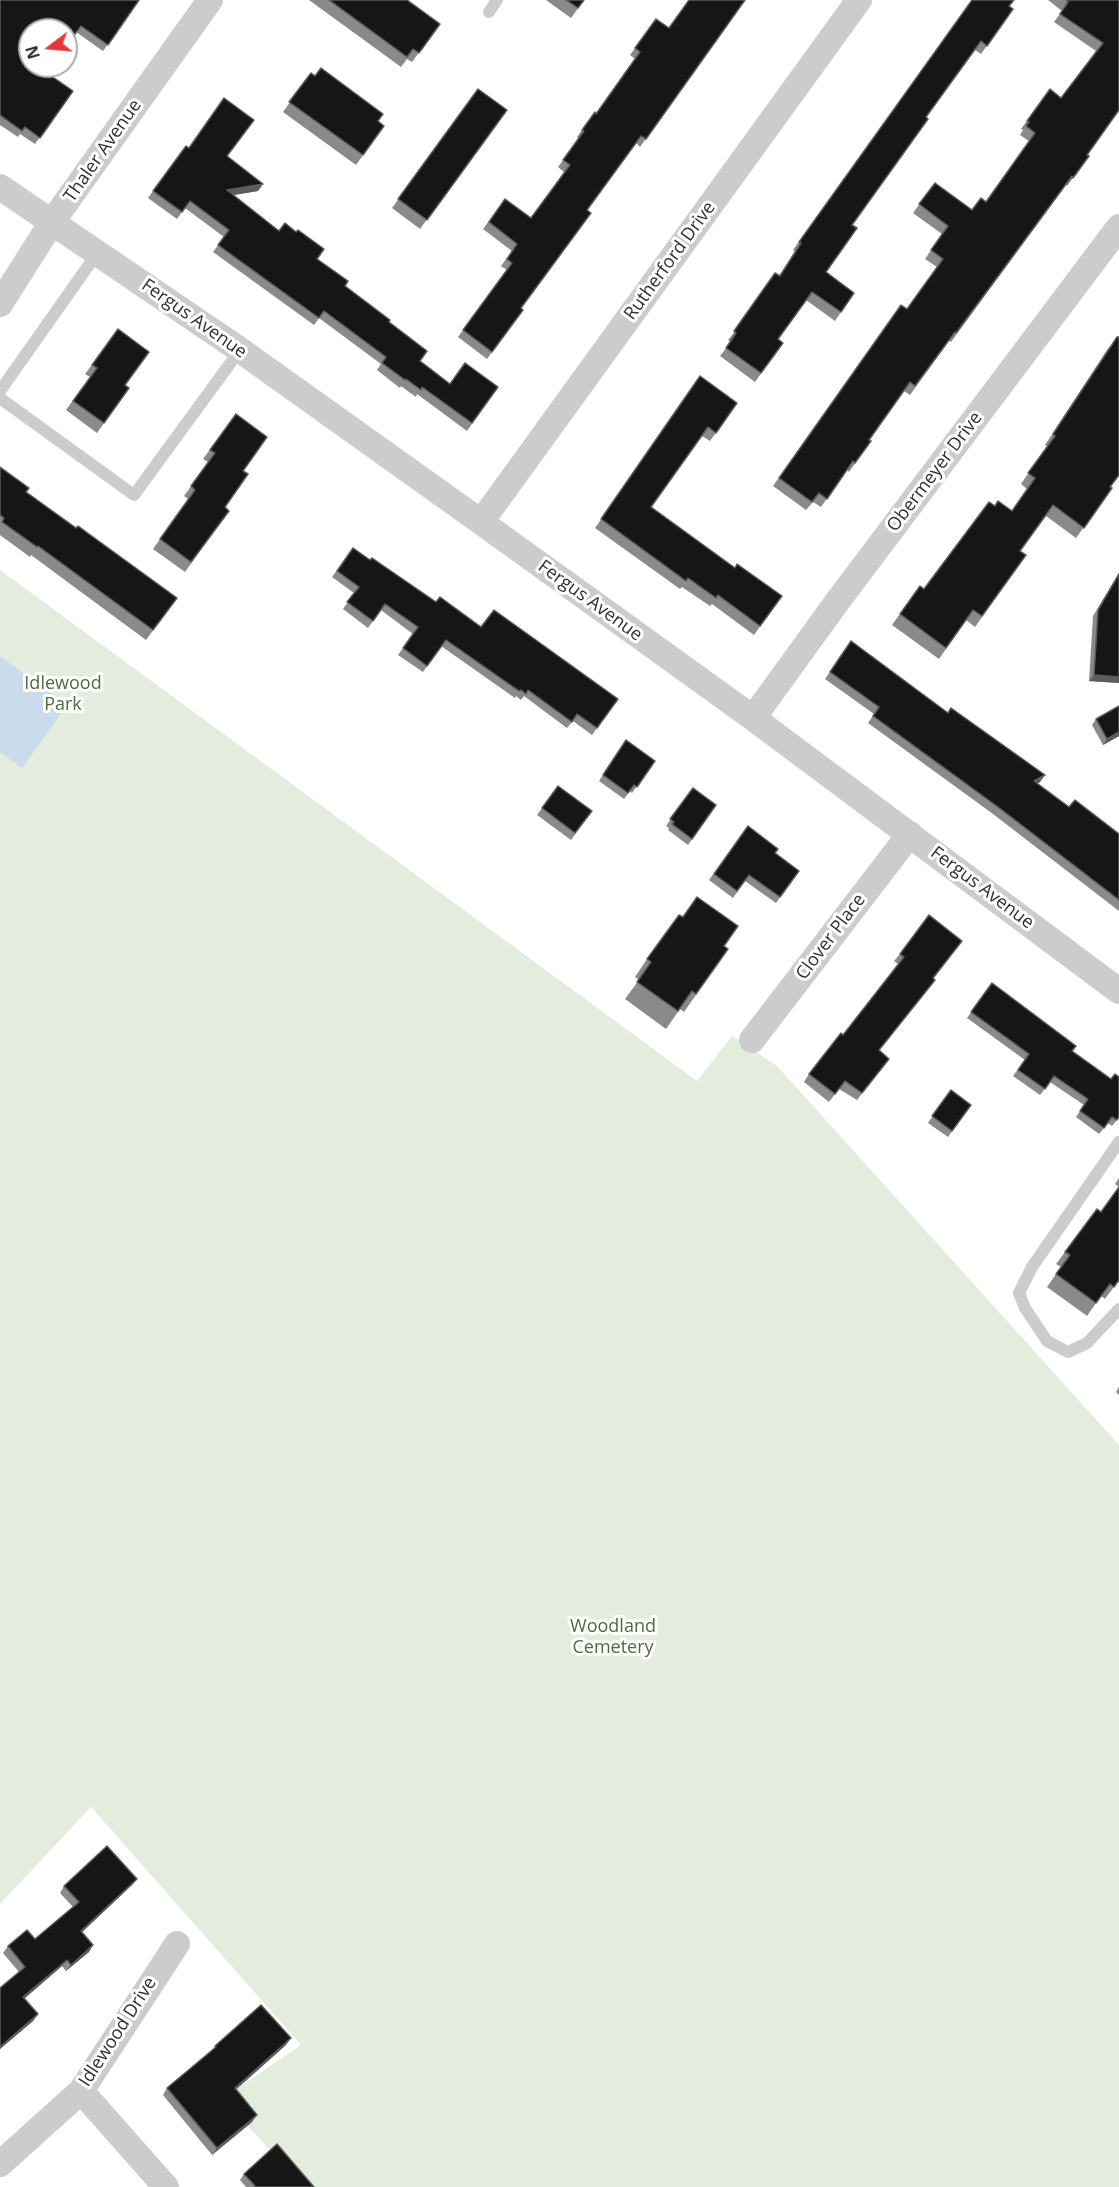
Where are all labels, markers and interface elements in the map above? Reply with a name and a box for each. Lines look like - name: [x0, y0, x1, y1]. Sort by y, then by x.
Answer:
- north arrow: [18, 18, 78, 78]
- text: N: [20, 43, 45, 62]
- street label: Thaler Avenue: [60, 96, 146, 206]
- street label: Rutherford Drive: [620, 198, 720, 324]
- street label: Fergus Avenue: [137, 275, 251, 363]
- street label: Obermeyer Drive: [883, 408, 987, 536]
- street label: Fergus Avenue: [534, 556, 646, 646]
- park label: Idlewood Park: [24, 673, 102, 716]
- street label: Fergus Avenue: [926, 842, 1038, 934]
- street label: Clover Place: [792, 890, 870, 984]
- park label: Woodland Cemetery: [570, 1616, 656, 1658]
- street label: Idlewood Drive: [75, 1973, 161, 2091]

